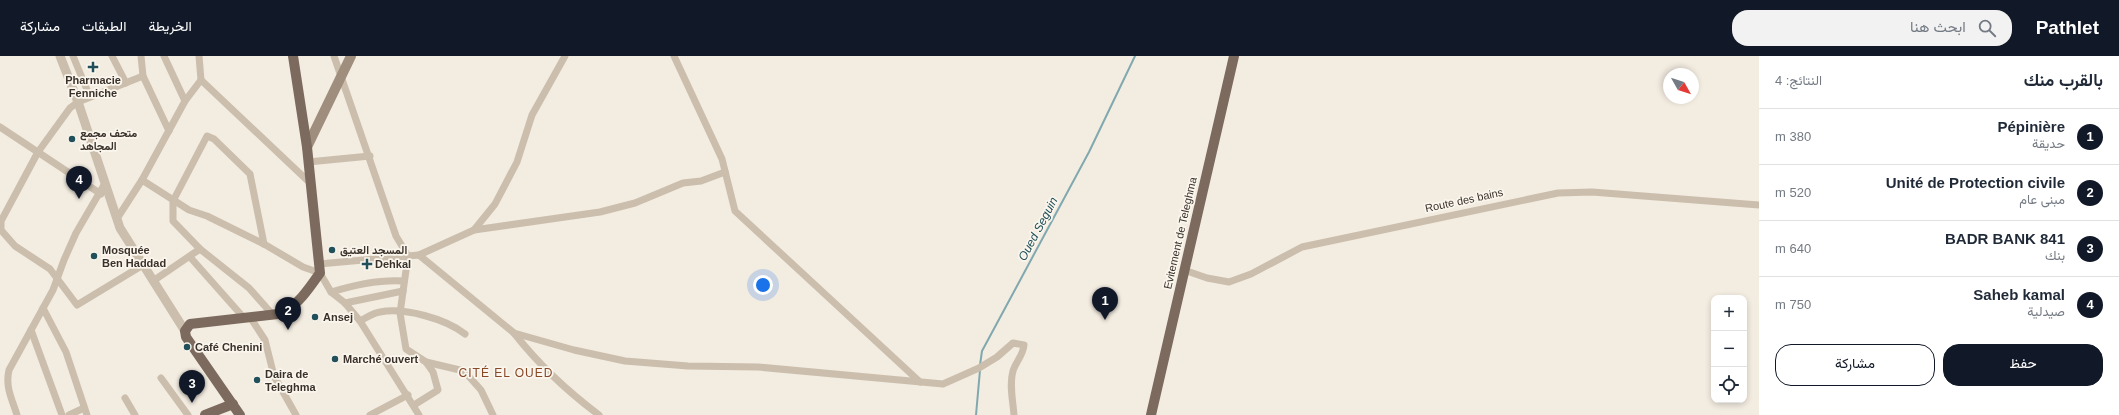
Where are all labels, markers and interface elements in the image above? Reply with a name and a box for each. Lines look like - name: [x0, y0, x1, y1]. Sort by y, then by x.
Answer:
- search box: [1732, 10, 2012, 46]
- icon: search: [1976, 17, 1998, 39]
- text: Pathlet: [2036, 17, 2099, 38]
- text: مشاركة: [20, 18, 60, 34]
- text: الطبقات: [82, 18, 126, 34]
- text: الخريطة: [148, 18, 192, 34]
- text: ابحث هنا: [1910, 18, 1966, 35]
- marker: Pharmacie Fenniche: [88, 62, 98, 72]
- north arrow: [1663, 68, 1699, 104]
- text: بالقرب منك: [2024, 71, 2103, 90]
- text: النتائج: 4: [1775, 73, 1822, 88]
- place label: Pharmacie Fenniche: [65, 74, 121, 99]
- text: Pépinière: [1997, 118, 2065, 135]
- place label: متحف مجمع المجاهد: [80, 127, 137, 153]
- text: 380 m: [1775, 129, 1811, 144]
- text: 1: [2086, 129, 2094, 144]
- marker: متحف مجمع المجاهد: [67, 134, 77, 144]
- text: حديقة: [2032, 136, 2065, 151]
- pin: 4: [66, 166, 92, 199]
- text: Unité de Protection civile: [1886, 174, 2065, 191]
- street label: Evitement de Teleghma: [1161, 175, 1199, 290]
- text: 520 m: [1775, 185, 1811, 200]
- text: 2: [2086, 185, 2094, 200]
- street label: Route des bains: [1424, 186, 1505, 214]
- text: مبنى عام: [2019, 192, 2065, 207]
- water label: Oued Seguin: [1015, 195, 1061, 263]
- text: BADR BANK 841: [1945, 230, 2065, 247]
- text: 640 m: [1775, 241, 1811, 256]
- text: 3: [2086, 241, 2094, 256]
- place label: Mosquée Ben Haddad: [102, 244, 166, 269]
- place label: المسجد العتيق: [340, 244, 407, 257]
- marker: المسجد العتيق: [327, 245, 337, 255]
- text: بنك: [2045, 248, 2065, 263]
- marker: Mosquée Ben Haddad: [89, 251, 99, 261]
- place label: Dehkal: [375, 258, 411, 270]
- marker: Dehkal: [362, 259, 372, 269]
- your location: [753, 275, 773, 295]
- text: Saheb kamal: [1973, 286, 2065, 303]
- pin: 1: [1092, 287, 1118, 320]
- map controls: [1711, 295, 1747, 403]
- button: +: [1711, 295, 1747, 331]
- pin: 2: [275, 297, 301, 330]
- text: 750 m: [1775, 297, 1811, 312]
- text: 4: [2086, 297, 2094, 312]
- text: صيدلية: [2027, 304, 2065, 319]
- place label: Ansej: [323, 311, 353, 323]
- marker: Ansej: [310, 312, 320, 322]
- button: −: [1711, 331, 1747, 367]
- place label: Café Chenini: [195, 341, 262, 353]
- marker: Café Chenini: [182, 342, 192, 352]
- button: مشاركة: [1775, 344, 1935, 386]
- button: حفظ: [1943, 344, 2103, 386]
- place label: Marché ouvert: [343, 353, 419, 365]
- marker: Marché ouvert: [330, 354, 340, 364]
- district label: CITÉ EL OUED: [459, 365, 553, 380]
- button: locate: [1711, 367, 1747, 403]
- place label: Daira de Teleghma: [265, 368, 316, 393]
- pin: 3: [179, 370, 205, 403]
- marker: Daira de Teleghma: [252, 375, 262, 385]

